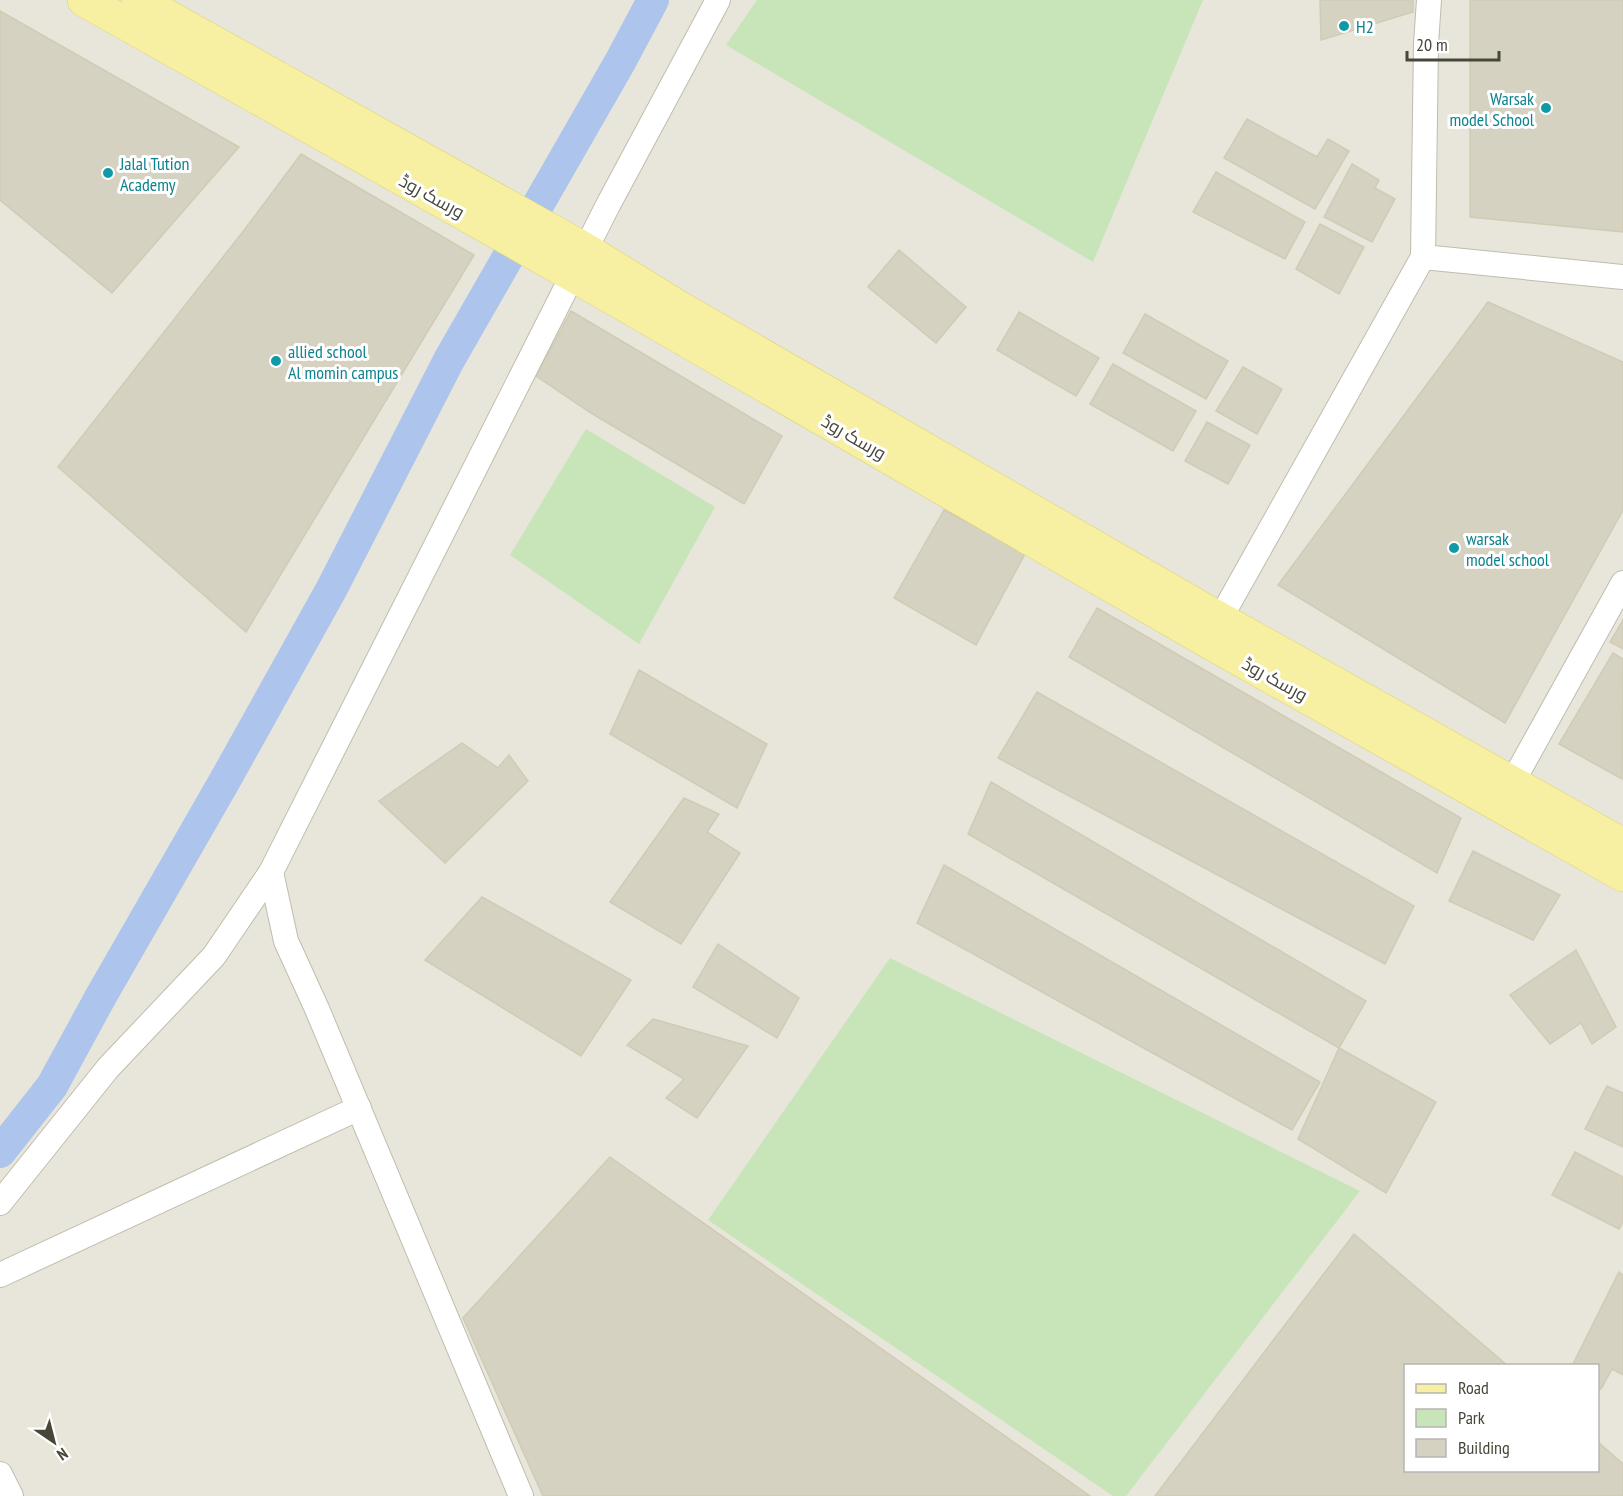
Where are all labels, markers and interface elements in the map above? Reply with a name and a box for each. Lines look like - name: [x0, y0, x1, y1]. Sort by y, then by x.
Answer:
- place label: H2: [1356, 15, 1374, 38]
- marker: H2: [1337, 19, 1351, 33]
- scale bar: [1407, 24, 1498, 62]
- text: 20 m: [1416, 33, 1448, 56]
- place label: Warsak model School: [1449, 87, 1535, 131]
- marker: Warsak model School: [1539, 101, 1553, 115]
- place label: Jalal Tution Academy: [119, 152, 189, 196]
- marker: Jalal Tution Academy: [101, 166, 115, 180]
- street label: ورسک روڈ: [395, 169, 469, 223]
- place label: allied school Al momin campus: [288, 340, 398, 384]
- marker: allied school Al momin campus: [269, 354, 283, 368]
- street label: ورسک روڈ: [817, 409, 891, 465]
- place label: warsak model school: [1466, 527, 1550, 571]
- marker: warsak model school: [1447, 541, 1461, 555]
- street label: ورسک روڈ: [1238, 652, 1312, 706]
- legend: [1404, 1364, 1599, 1472]
- text: Road: [1458, 1376, 1489, 1399]
- text: Park: [1458, 1406, 1485, 1429]
- north arrow: [24, 1412, 84, 1472]
- text: Building: [1458, 1436, 1510, 1459]
- text: N: [53, 1444, 72, 1465]

